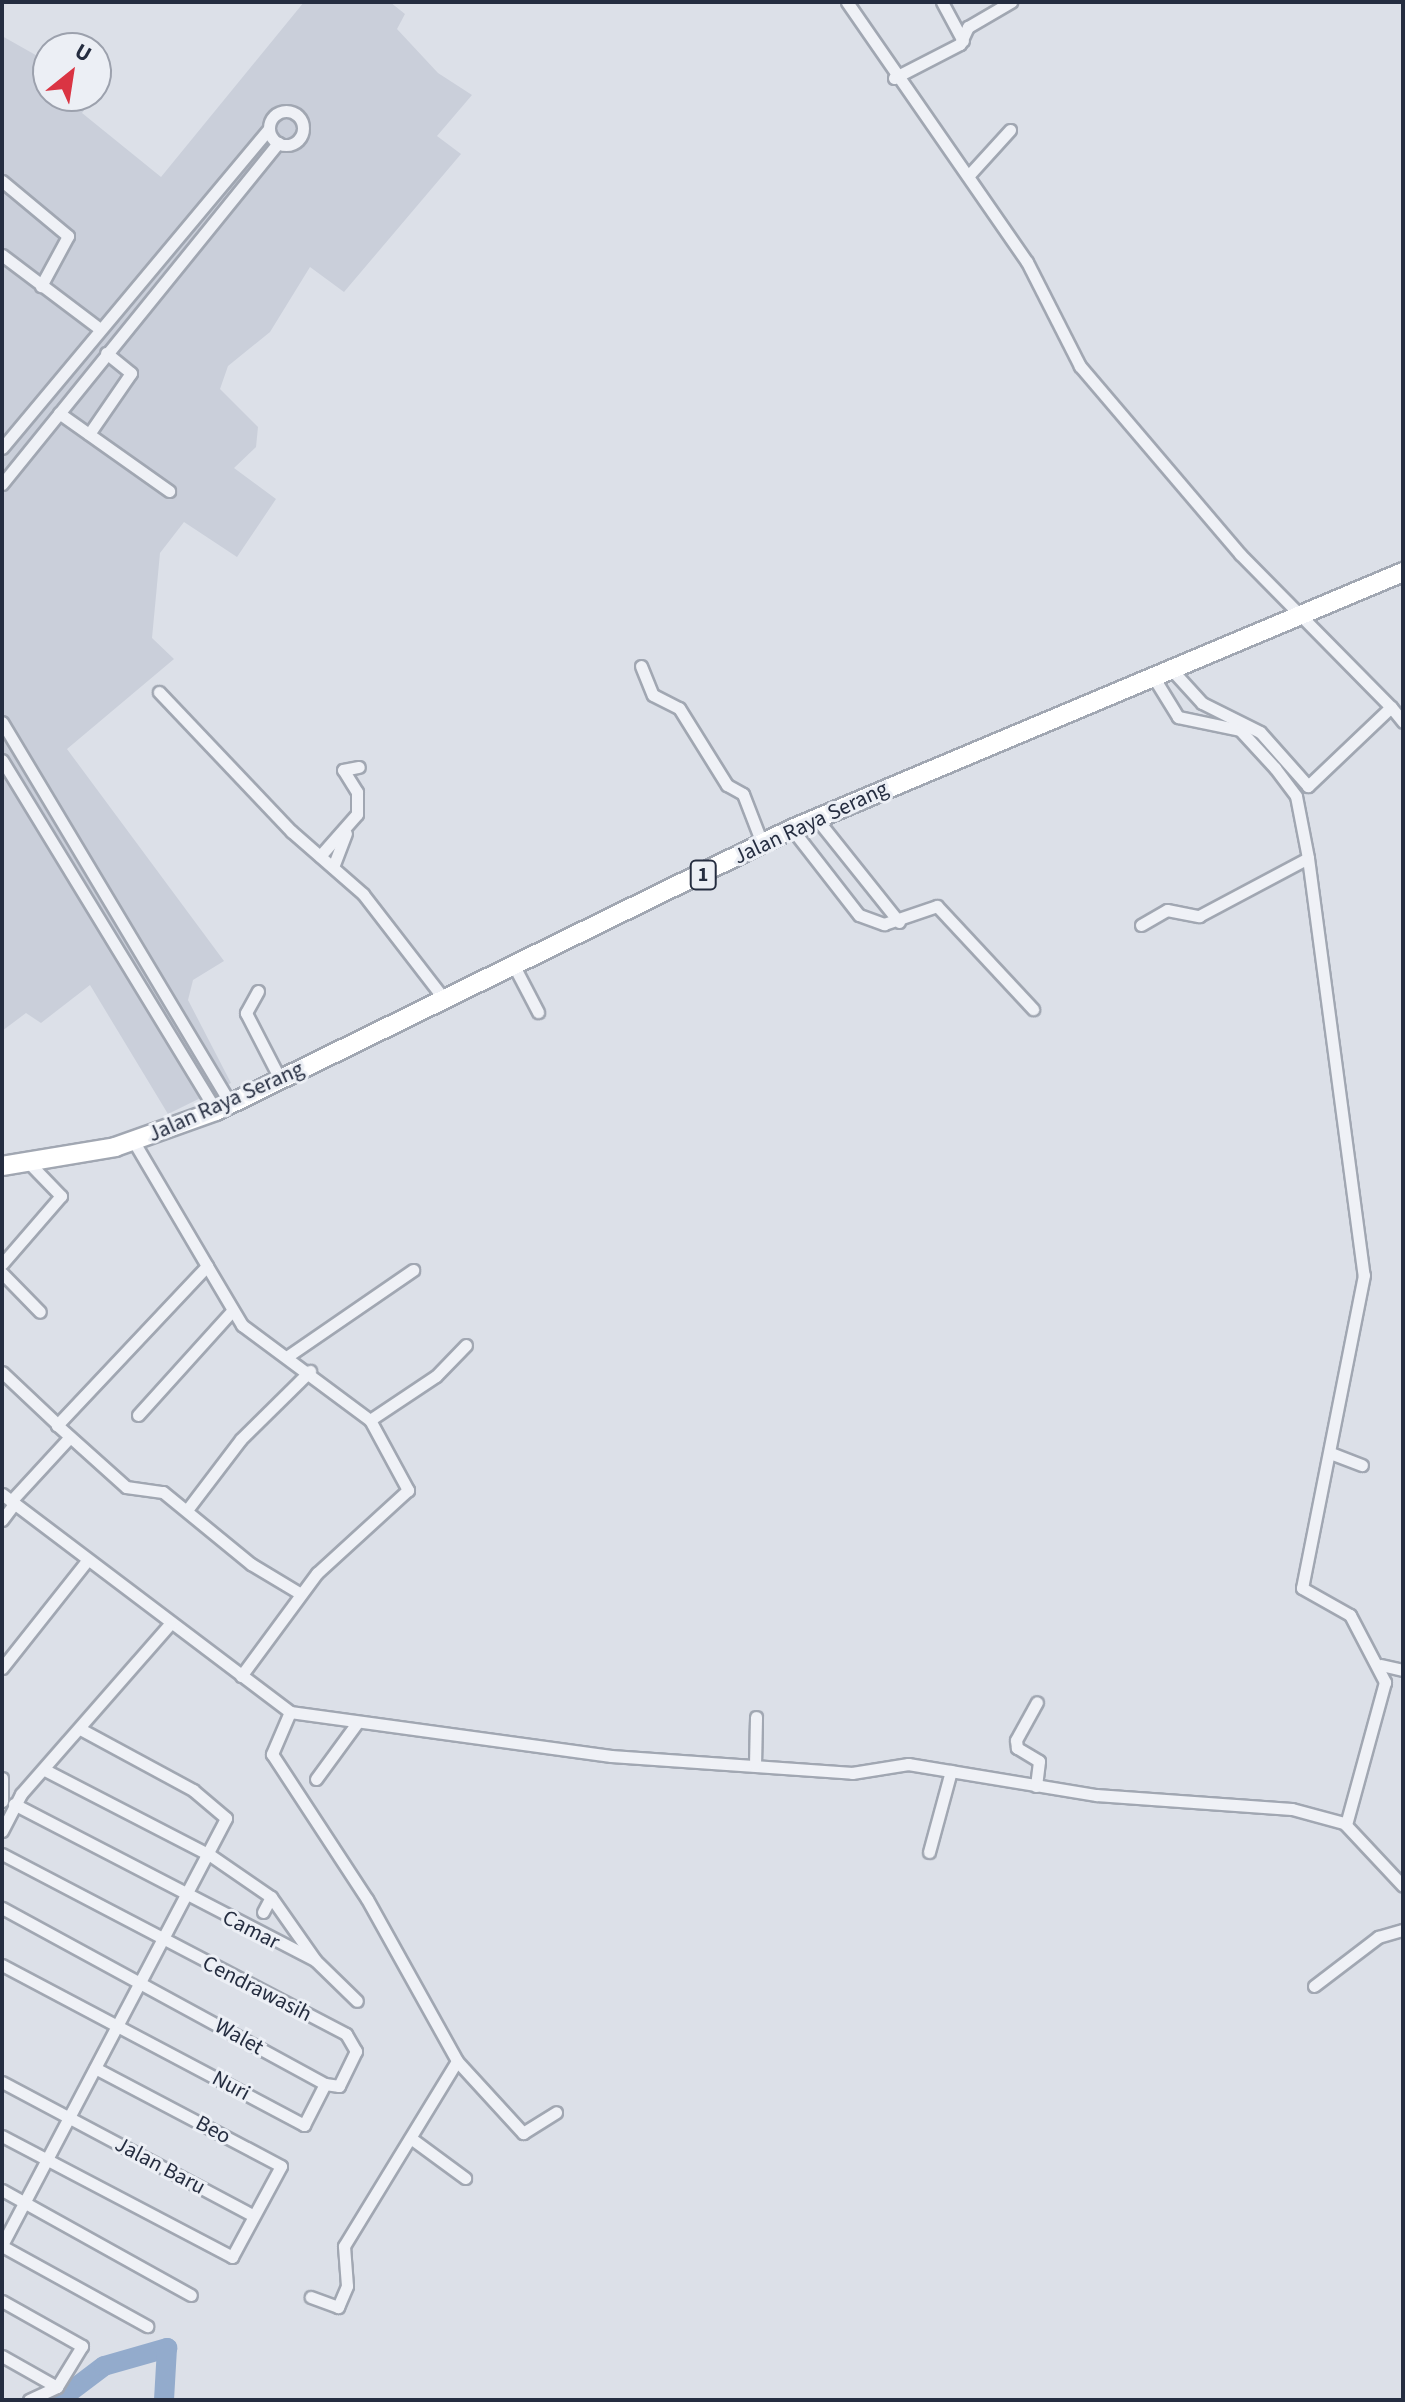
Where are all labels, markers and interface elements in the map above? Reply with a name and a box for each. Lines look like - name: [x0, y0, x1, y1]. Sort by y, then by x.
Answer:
- north arrow: [32, 32, 112, 112]
- text: U: [69, 35, 97, 70]
- street label: Jalan Raya Serang: [729, 776, 893, 870]
- road number: 1: [689, 859, 717, 891]
- street label: Jalan Raya Serang: [144, 1056, 308, 1148]
- street label: Camar: [218, 1904, 284, 1956]
- street label: Cendrawasih: [198, 1950, 316, 2028]
- street label: Walet: [210, 2013, 268, 2061]
- street label: Nuri: [207, 2065, 255, 2107]
- street label: Beo: [191, 2110, 235, 2150]
- street label: Jalan Baru: [110, 2131, 210, 2201]

